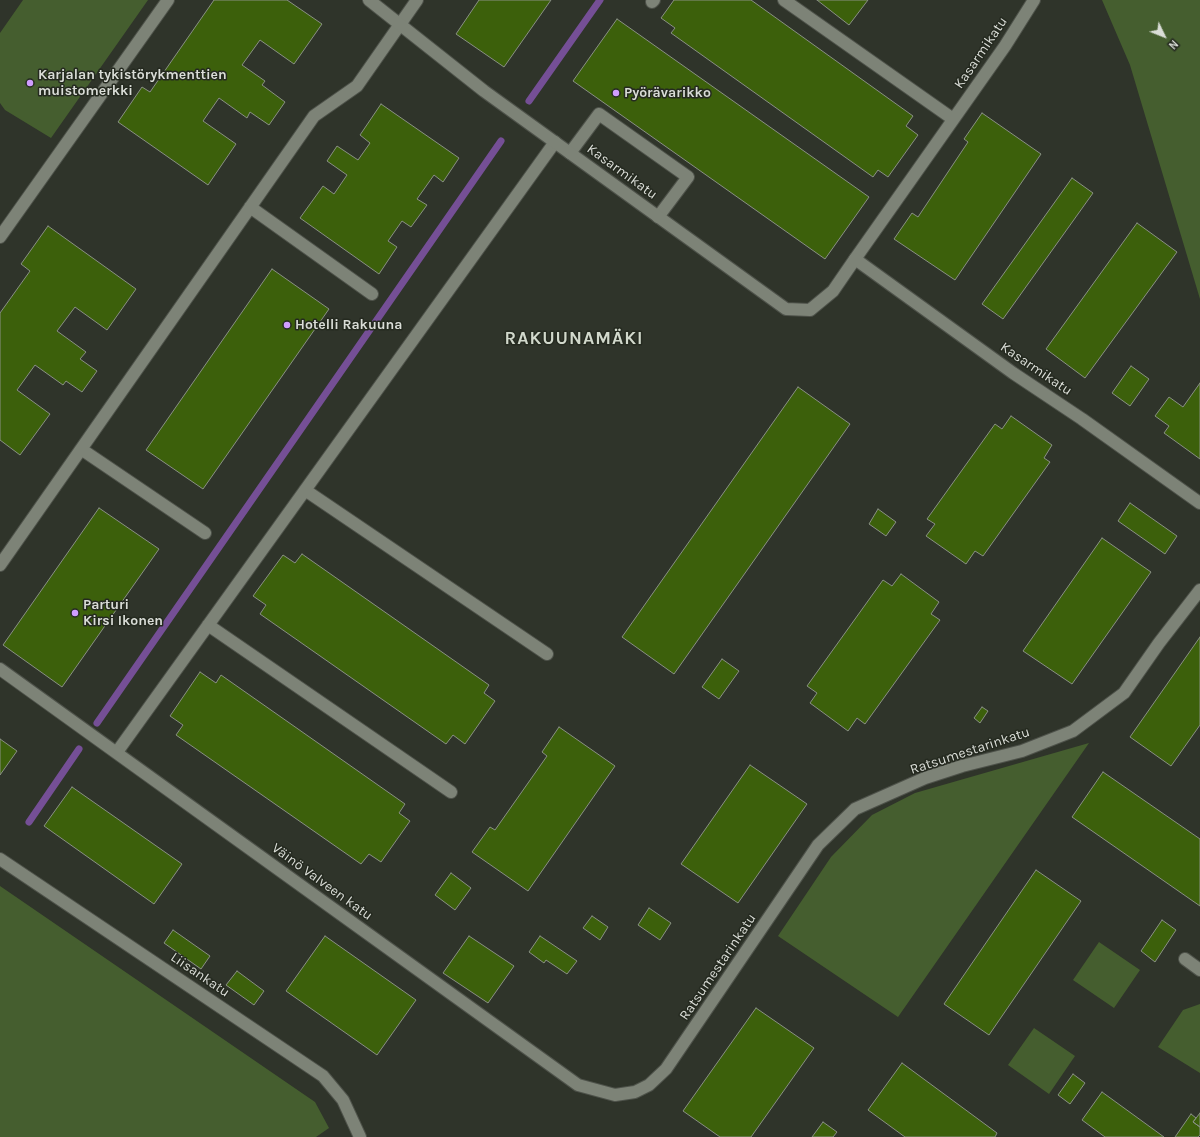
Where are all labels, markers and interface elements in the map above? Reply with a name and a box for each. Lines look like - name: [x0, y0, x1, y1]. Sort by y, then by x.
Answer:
- street label: Kasarmikatu: [951, 14, 1011, 92]
- north arrow: [1144, 16, 1184, 56]
- text: N: [1166, 37, 1181, 52]
- place label: Karjalan tykistörykmenttien muistomerkki: [38, 67, 227, 100]
- marker: Karjalan tykistörykmenttien muistomerkki: [25, 78, 35, 88]
- place label: Pyörävarikko: [624, 85, 711, 101]
- marker: Pyörävarikko: [611, 88, 621, 98]
- street label: Kasarmikatu: [584, 141, 660, 203]
- place label: Hotelli Rakuuna: [295, 317, 402, 333]
- marker: Hotelli Rakuuna: [282, 320, 292, 330]
- district label: RAKUUNAMÄKI: [505, 328, 643, 350]
- street label: Kasarmikatu: [997, 339, 1075, 399]
- place label: Parturi Kirsi Ikonen: [83, 597, 163, 630]
- marker: Parturi Kirsi Ikonen: [70, 608, 80, 618]
- street label: Ratsumestarinkatu: [908, 724, 1032, 778]
- street label: Väinö Valveen katu: [268, 840, 376, 924]
- street label: Ratsumestarinkatu: [676, 910, 760, 1024]
- street label: Liisankatu: [167, 949, 233, 1001]

